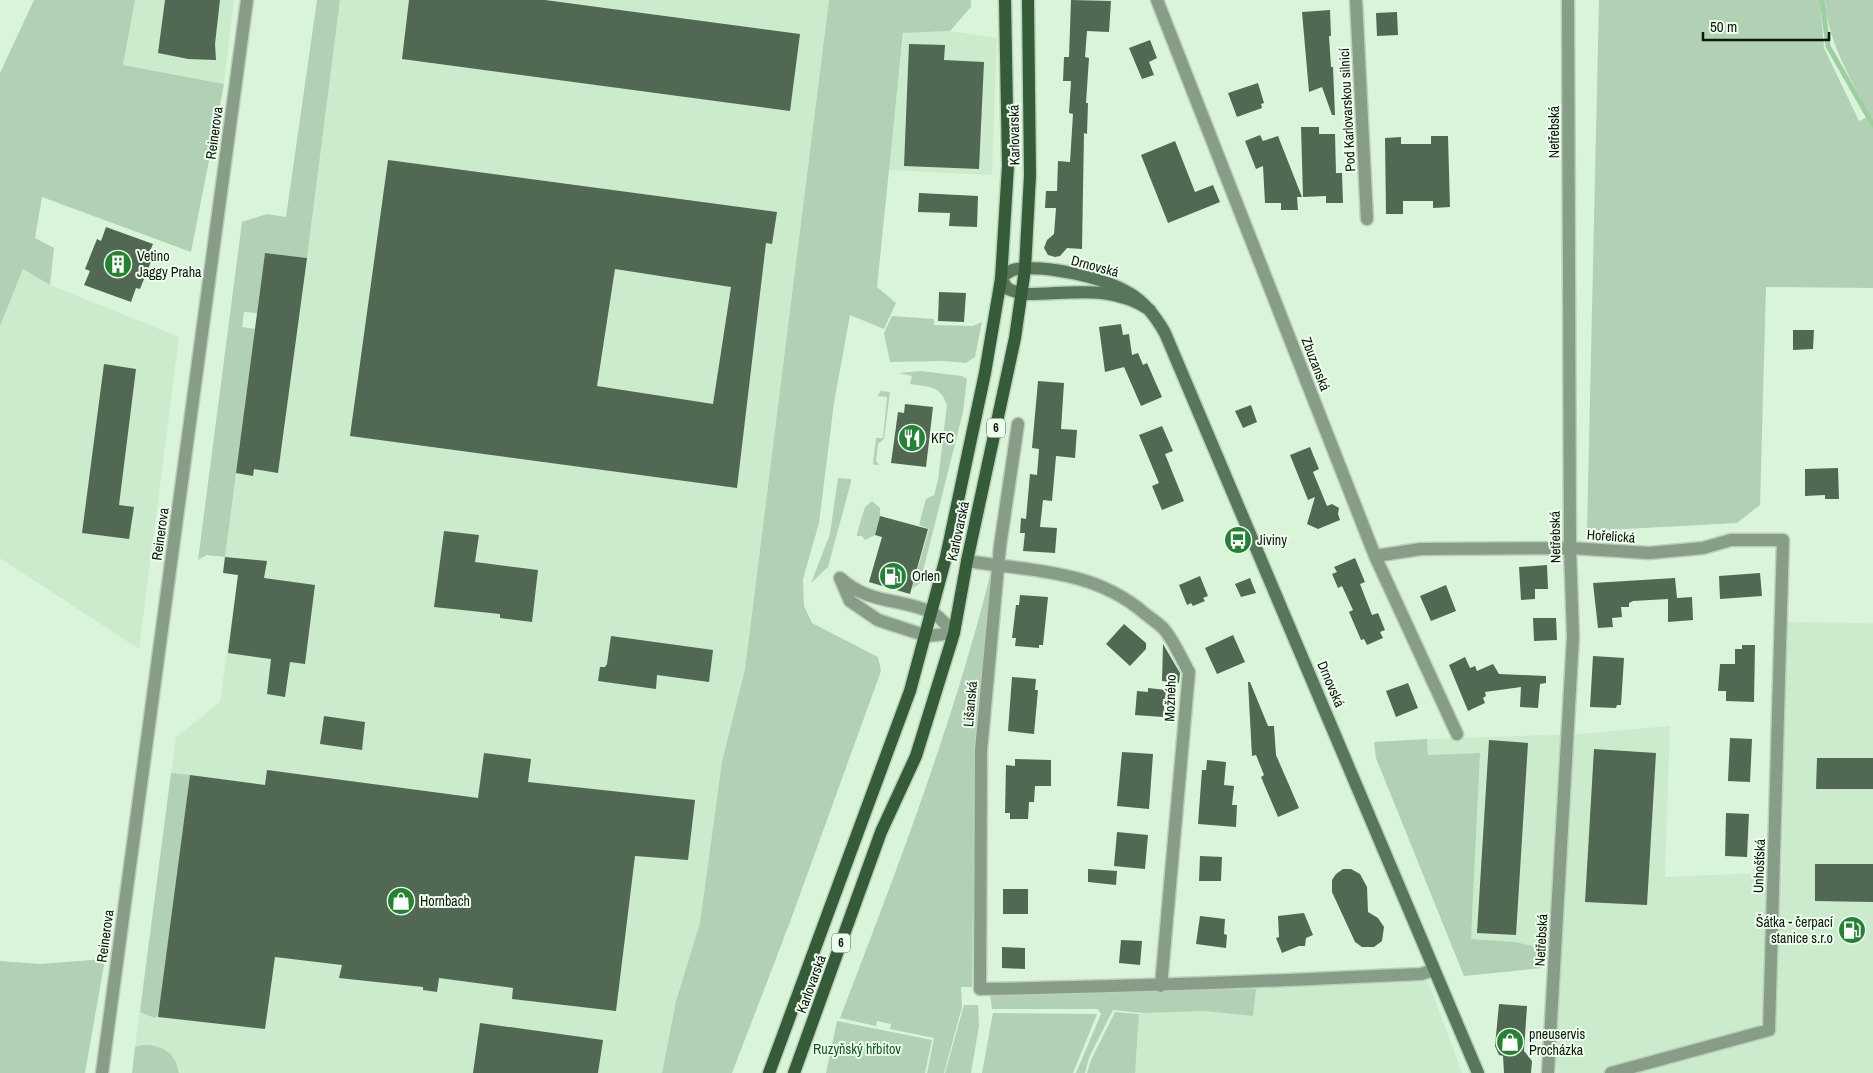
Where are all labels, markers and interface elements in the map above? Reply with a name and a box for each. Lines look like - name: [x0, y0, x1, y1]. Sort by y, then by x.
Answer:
- scale bar: [1703, 10, 1829, 42]
- text: 50 m: [1710, 16, 1737, 37]
- street label: Pod Karlovarskou silnicí: [1335, 47, 1359, 172]
- street label: Karlovarská: [1004, 104, 1024, 165]
- street label: Reinerova: [201, 105, 227, 160]
- street label: Netřebská: [1545, 105, 1563, 158]
- place label: Vetino Jaggy Praha: [137, 247, 202, 281]
- building icon: Vetino Jaggy Praha: [103, 249, 133, 279]
- street label: Drnovská: [1069, 251, 1121, 281]
- street label: Zbuzanská: [1298, 335, 1335, 394]
- road number: 6: [987, 418, 1005, 438]
- restaurant icon: KFC: [897, 423, 927, 453]
- place label: KFC: [931, 429, 954, 447]
- street label: Karlovarská: [943, 499, 973, 563]
- street label: Reinerova: [147, 506, 173, 561]
- street label: Netřebská: [1546, 510, 1564, 563]
- bus stop icon: Jiviny: [1223, 525, 1253, 555]
- street label: Hořelická: [1586, 525, 1636, 547]
- place label: Jiviny: [1257, 531, 1287, 549]
- fuel station icon: Orlen: [878, 561, 908, 591]
- place label: Orlen: [912, 567, 940, 585]
- street label: Drnovská: [1313, 658, 1349, 710]
- street label: Možného: [1160, 674, 1180, 722]
- street label: Lišanská: [959, 680, 981, 728]
- street label: Unhošťská: [1749, 838, 1769, 893]
- shop icon: Hornbach: [386, 886, 416, 916]
- place label: Hornbach: [420, 892, 470, 910]
- street label: Reinerova: [92, 908, 118, 963]
- street label: Netřebská: [1531, 913, 1551, 967]
- place label: Šátka - čerpací stanice s.r.o: [1756, 913, 1834, 947]
- fuel station icon: Šátka - čerpací stanice s.r.o: [1837, 915, 1867, 945]
- road number: 6: [832, 934, 850, 952]
- street label: Karlovarská: [792, 952, 830, 1016]
- place label: pneuservis Procházka: [1529, 1025, 1585, 1059]
- shop icon: pneuservis Procházka: [1495, 1027, 1525, 1057]
- park label: Ruzyňský hřbitov: [813, 1040, 901, 1058]

